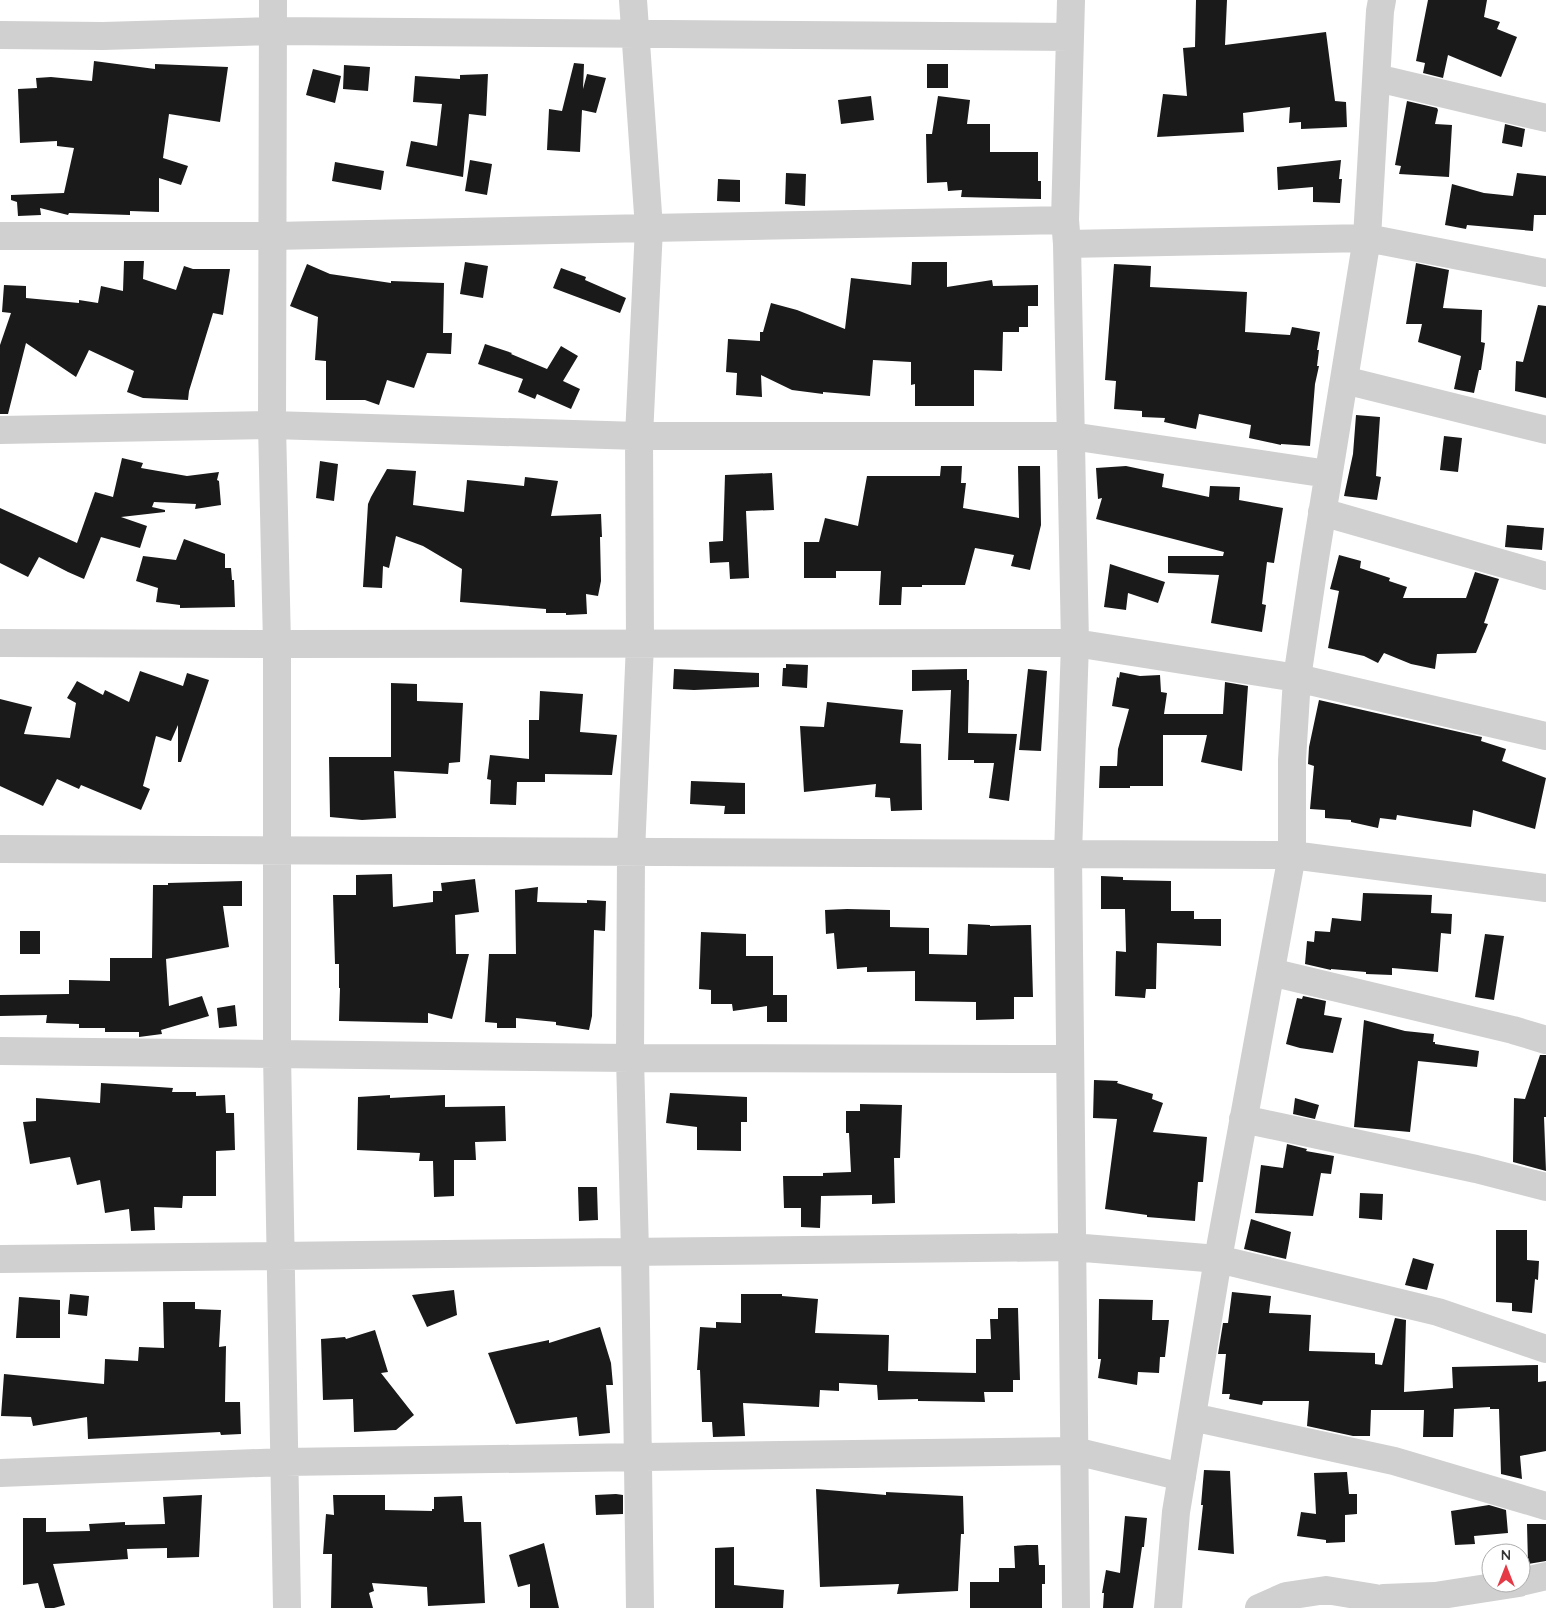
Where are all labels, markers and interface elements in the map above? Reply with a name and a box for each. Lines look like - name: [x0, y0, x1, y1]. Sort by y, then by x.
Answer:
- north arrow: [1481, 1543, 1531, 1593]
- text: N: [1501, 1546, 1511, 1564]

